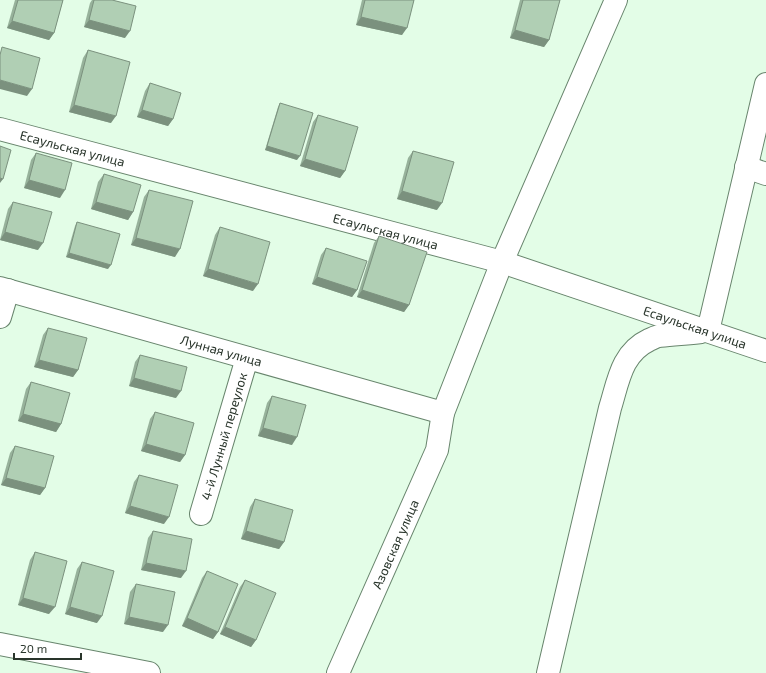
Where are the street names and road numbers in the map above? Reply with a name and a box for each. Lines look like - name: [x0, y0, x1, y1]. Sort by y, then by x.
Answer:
- street label: Есаульская улица: [18, 127, 127, 170]
- street label: Есаульская улица: [331, 210, 440, 253]
- street label: Есаульская улица: [641, 302, 749, 352]
- street label: Лунная улица: [179, 331, 264, 370]
- street label: 4-й Лунный переулок: [198, 371, 250, 502]
- street label: Азовская улица: [368, 497, 422, 591]

